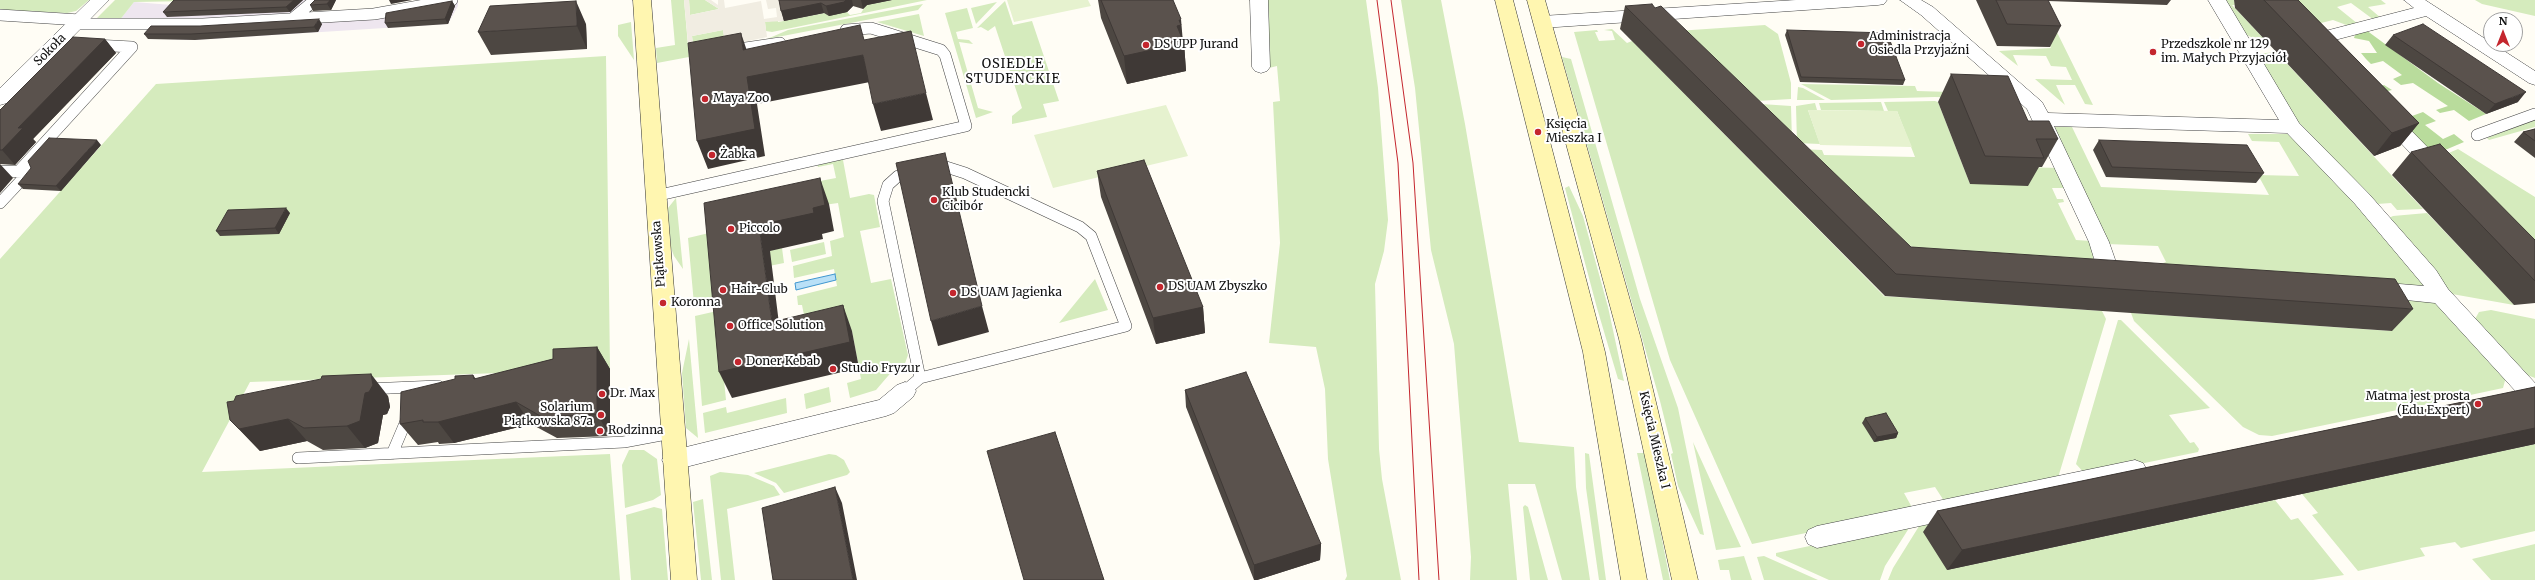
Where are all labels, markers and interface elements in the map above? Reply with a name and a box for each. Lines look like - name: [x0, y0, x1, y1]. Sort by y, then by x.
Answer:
- north arrow: [2483, 12, 2523, 52]
- text: N: [2499, 14, 2507, 28]
- place label: Administracja Osiedla Przyjaźni: [1869, 30, 1969, 58]
- street label: Sokoła: [31, 31, 69, 69]
- place label: DS UPP Jurand: [1154, 38, 1238, 52]
- place label: Przedszkole nr 129 im. Małych Przyjaciół: [2161, 38, 2287, 66]
- marker: Administracja Osiedla Przyjaźni: [1856, 39, 1866, 49]
- marker: DS UPP Jurand: [1141, 40, 1151, 50]
- marker: Przedszkole nr 129 im. Małych Przyjaciół: [2148, 47, 2158, 57]
- district label: OSIEDLE STUDENCKIE: [965, 56, 1061, 87]
- place label: Maya Zoo: [713, 92, 769, 106]
- marker: Maya Zoo: [700, 94, 710, 104]
- place label: Księcia Mieszka I: [1546, 118, 1602, 146]
- marker: Księcia Mieszka I: [1533, 127, 1543, 137]
- place label: Żabka: [720, 148, 755, 162]
- marker: Żabka: [707, 150, 717, 160]
- place label: Klub Studencki Cicibór: [942, 186, 1030, 214]
- marker: Klub Studencki Cicibór: [929, 195, 939, 205]
- street label: Piątkowska: [649, 220, 669, 288]
- place label: Piccolo: [739, 222, 780, 236]
- marker: Piccolo: [726, 224, 736, 234]
- place label: DS UAM Zbyszko: [1168, 280, 1267, 294]
- marker: DS UAM Zbyszko: [1155, 282, 1165, 292]
- place label: Hair-Club: [731, 283, 788, 297]
- marker: Hair-Club: [718, 285, 728, 295]
- place label: DS UAM Jagienka: [961, 286, 1062, 300]
- marker: DS UAM Jagienka: [948, 288, 958, 298]
- place label: Koronna: [671, 296, 721, 310]
- marker: Koronna: [658, 298, 668, 308]
- place label: Office Solution: [738, 319, 824, 333]
- marker: Office Solution: [725, 321, 735, 331]
- place label: Doner Kebab: [746, 355, 820, 369]
- marker: Doner Kebab: [733, 357, 743, 367]
- place label: Studio Fryzur: [841, 362, 920, 376]
- marker: Studio Fryzur: [828, 364, 838, 374]
- place label: Dr. Max: [610, 387, 655, 401]
- marker: Dr. Max: [597, 389, 607, 399]
- street label: Księcia Mieszka I: [1636, 390, 1672, 490]
- place label: Matma jest prosta (Edu Expert): [2366, 390, 2470, 418]
- marker: Matma jest prosta (Edu Expert): [2473, 399, 2483, 409]
- place label: Solarium Piątkowska 87a: [504, 401, 593, 429]
- marker: Solarium Piątkowska 87a: [596, 410, 606, 420]
- place label: Rodzinna: [608, 424, 664, 438]
- marker: Rodzinna: [595, 426, 605, 436]

